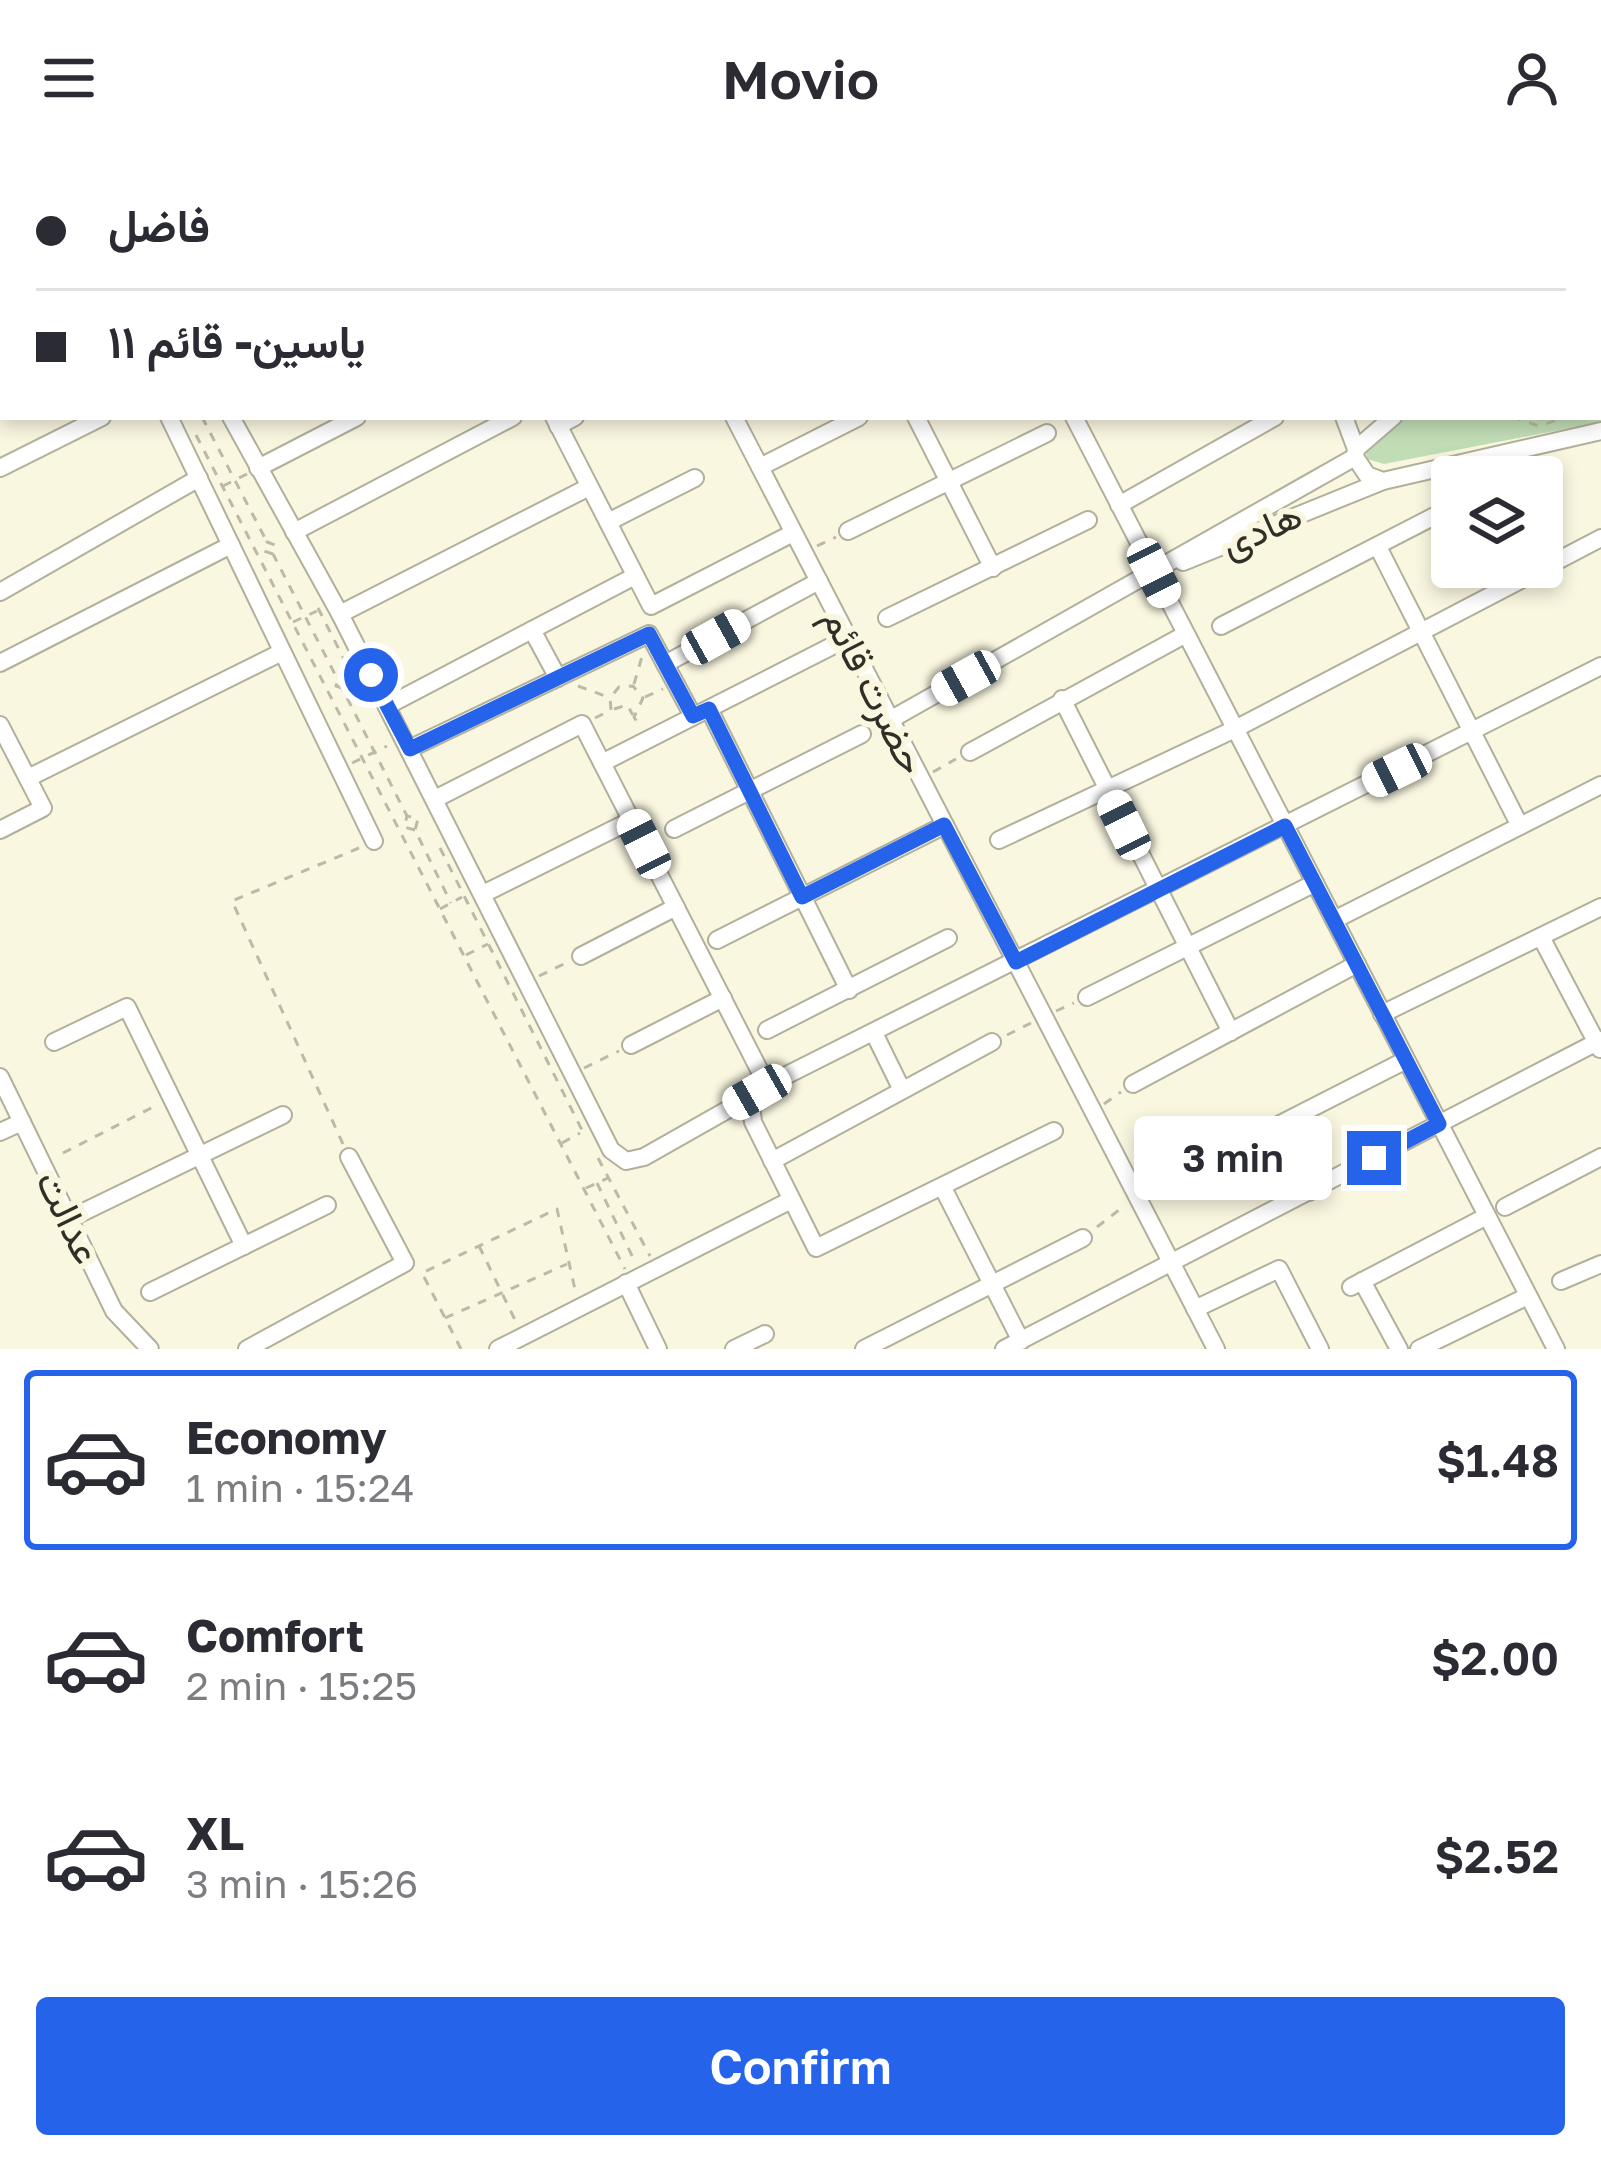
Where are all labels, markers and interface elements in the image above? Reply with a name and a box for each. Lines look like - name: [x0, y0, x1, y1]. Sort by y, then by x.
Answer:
- icon: menu: [36, 45, 102, 111]
- icon: person: [1499, 45, 1565, 111]
- text: Movio: [722, 46, 879, 111]
- text: فاضل: [108, 198, 210, 252]
- text: یاسین- قائم ۱۱: [108, 314, 366, 368]
- map controls: [1431, 456, 1563, 588]
- button: layers: [1431, 456, 1563, 588]
- street label: هادی: [1213, 490, 1309, 568]
- car: [1122, 533, 1186, 613]
- street label: حضرت قائم: [811, 600, 937, 783]
- car: [676, 604, 756, 670]
- car: [926, 645, 1006, 711]
- route start: [344, 648, 398, 702]
- car: [1357, 738, 1437, 802]
- car: [1092, 785, 1156, 865]
- car: [612, 804, 676, 884]
- car: [717, 1058, 797, 1126]
- callout: 3 min: [1134, 1116, 1332, 1200]
- route end: [1347, 1131, 1401, 1185]
- text: 3 min: [1182, 1134, 1284, 1181]
- street label: عدالت: [27, 1163, 112, 1271]
- icon: car: [42, 1406, 150, 1514]
- text: Economy: [186, 1410, 387, 1464]
- text: $1.48: [1436, 1433, 1559, 1487]
- text: 1 min · 15:24: [186, 1464, 414, 1511]
- icon: car: [42, 1604, 150, 1712]
- text: Comfort: [186, 1608, 364, 1662]
- text: $2.00: [1431, 1631, 1559, 1685]
- text: 2 min · 15:25: [186, 1662, 417, 1709]
- icon: car: [42, 1802, 150, 1910]
- text: XL: [186, 1806, 244, 1860]
- text: $2.52: [1435, 1829, 1559, 1883]
- text: 3 min · 15:26: [186, 1860, 418, 1907]
- button: Confirm: [36, 1997, 1565, 2135]

